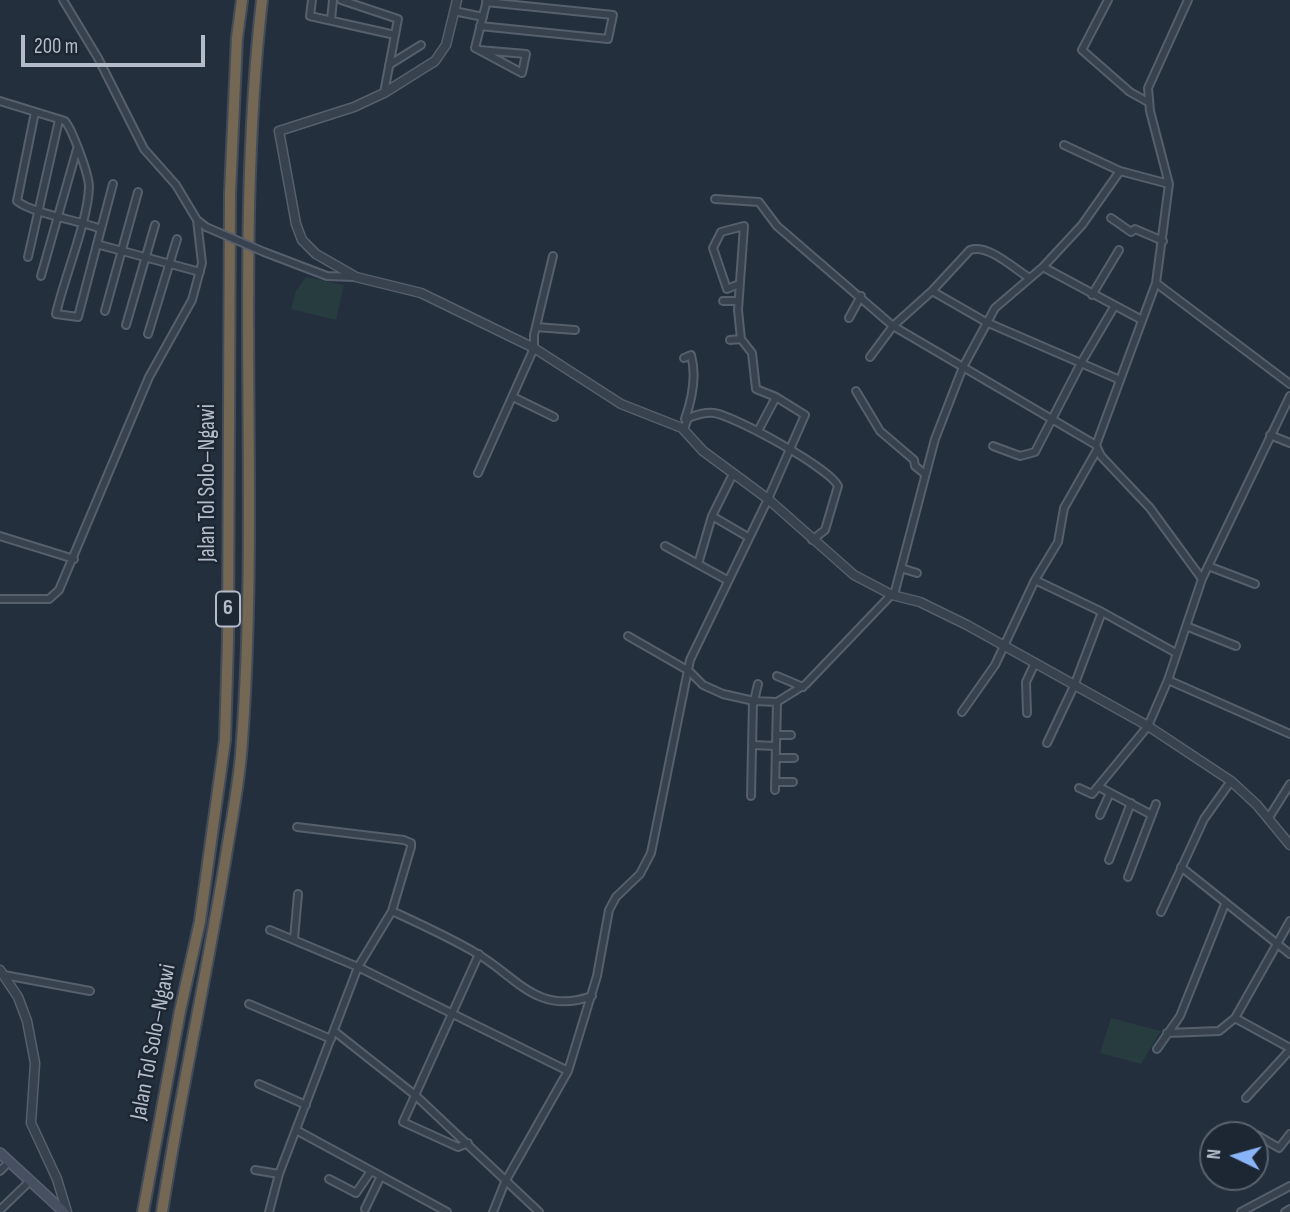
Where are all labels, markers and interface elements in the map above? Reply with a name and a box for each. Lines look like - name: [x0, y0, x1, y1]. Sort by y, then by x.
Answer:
- scale bar: [24, 21, 208, 65]
- text: 200 m: [34, 34, 78, 59]
- street label: Jalan Tol Solo–Ngawi: [194, 404, 222, 562]
- road number: 6: [216, 592, 240, 626]
- street label: Jalan Tol Solo–Ngawi: [125, 962, 183, 1122]
- north arrow: [1199, 1121, 1269, 1191]
- text: N: [1203, 1148, 1226, 1160]

